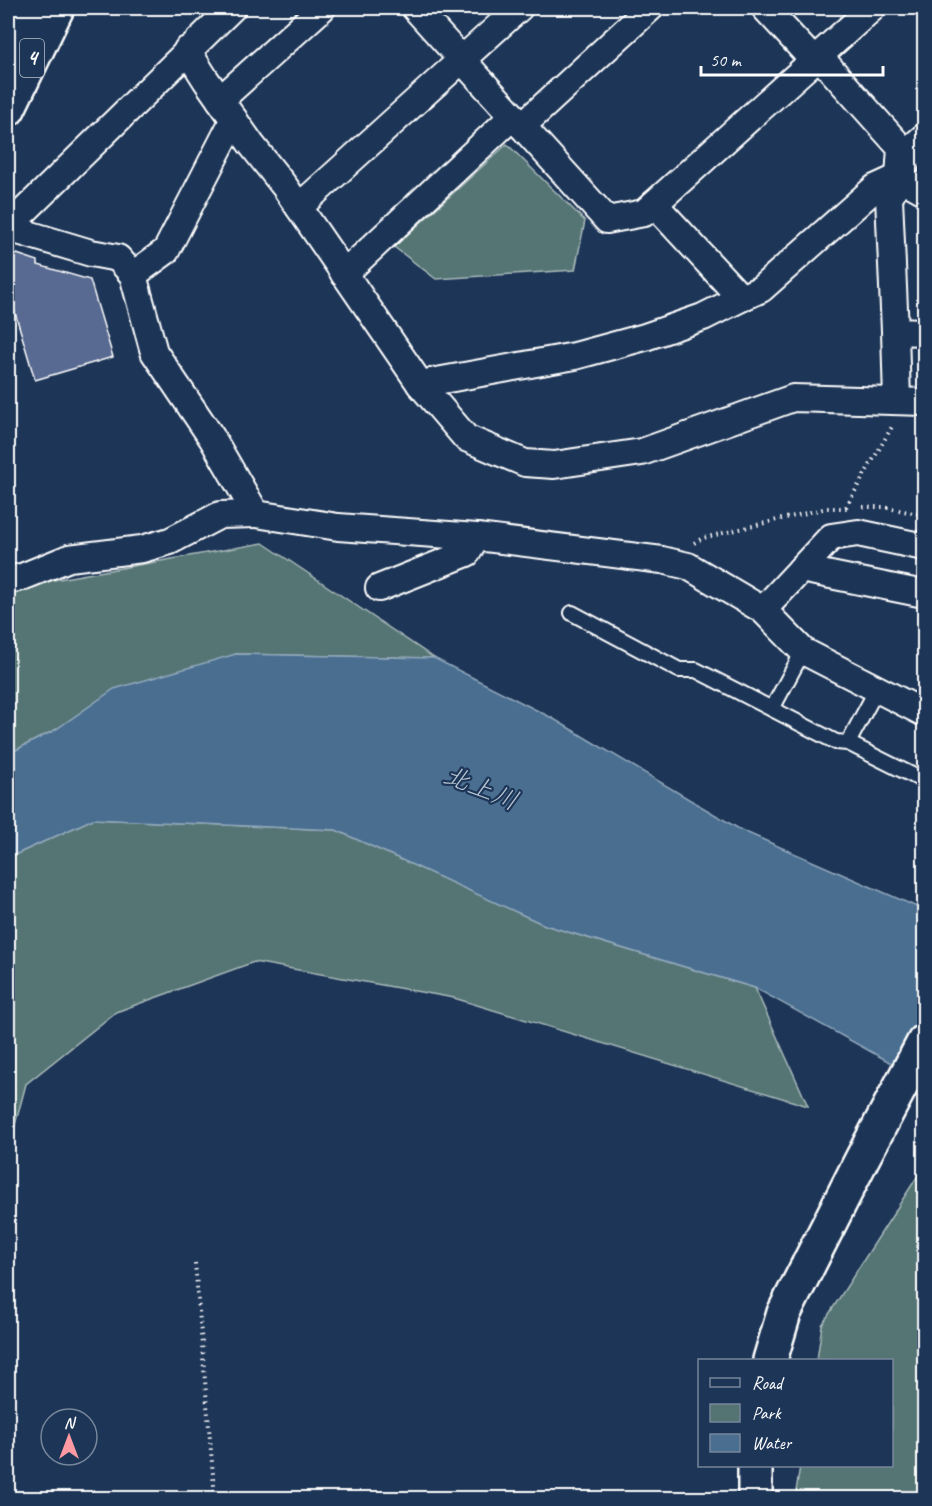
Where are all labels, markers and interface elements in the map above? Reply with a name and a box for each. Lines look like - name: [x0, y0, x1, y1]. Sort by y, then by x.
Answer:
- road number: 4: [20, 39, 44, 77]
- scale bar: [701, 39, 882, 77]
- text: 50 m: [710, 49, 743, 71]
- water label: 北上川: [439, 758, 523, 818]
- legend: [698, 1359, 893, 1467]
- text: Road: [752, 1372, 785, 1394]
- text: Park: [752, 1402, 782, 1424]
- north arrow: [39, 1407, 99, 1467]
- text: N: [64, 1413, 77, 1433]
- text: Water: [752, 1432, 793, 1454]

